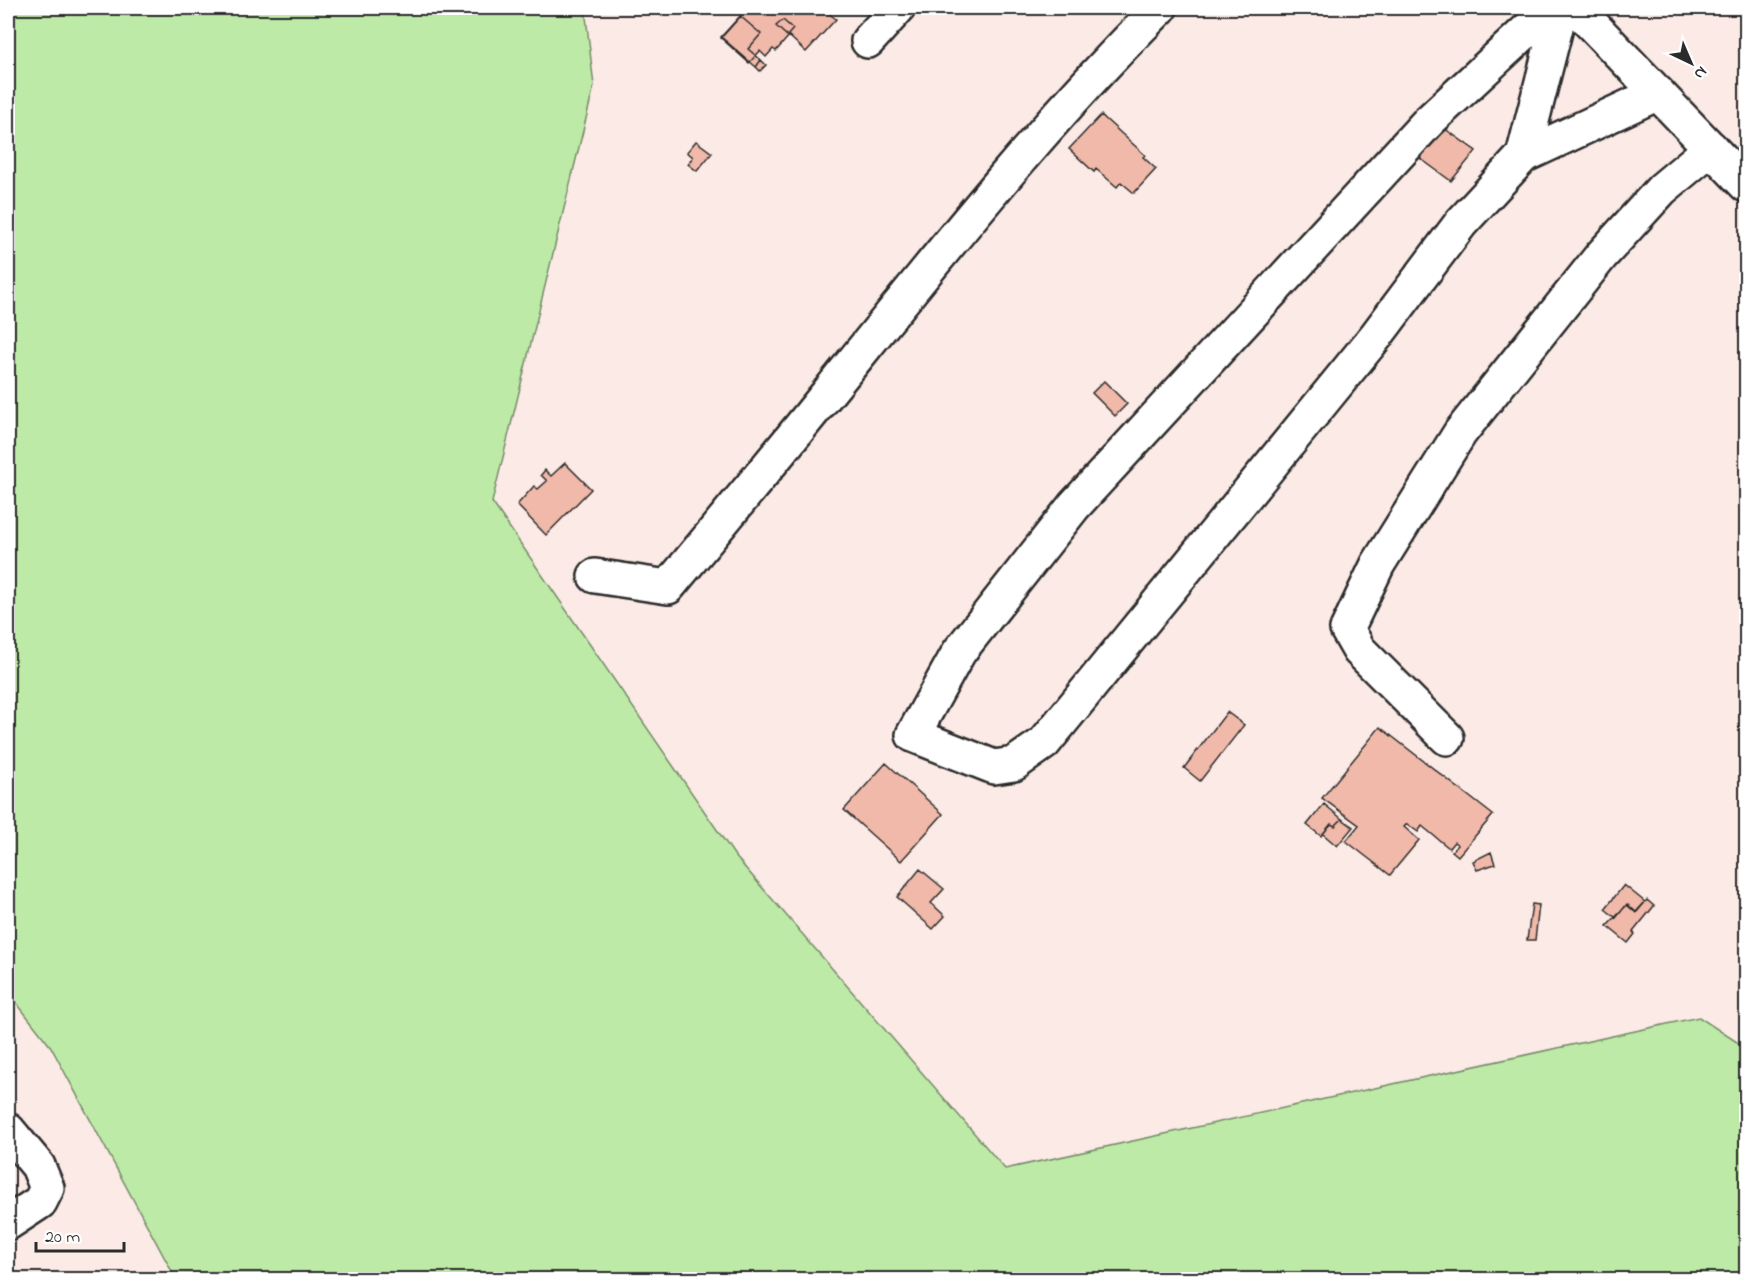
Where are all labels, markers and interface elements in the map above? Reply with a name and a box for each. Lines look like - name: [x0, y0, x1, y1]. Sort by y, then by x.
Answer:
- north arrow: [1661, 33, 1721, 93]
- text: N: [1688, 60, 1712, 85]
- scale bar: [36, 1215, 124, 1253]
- text: 20 m: [45, 1225, 80, 1251]

